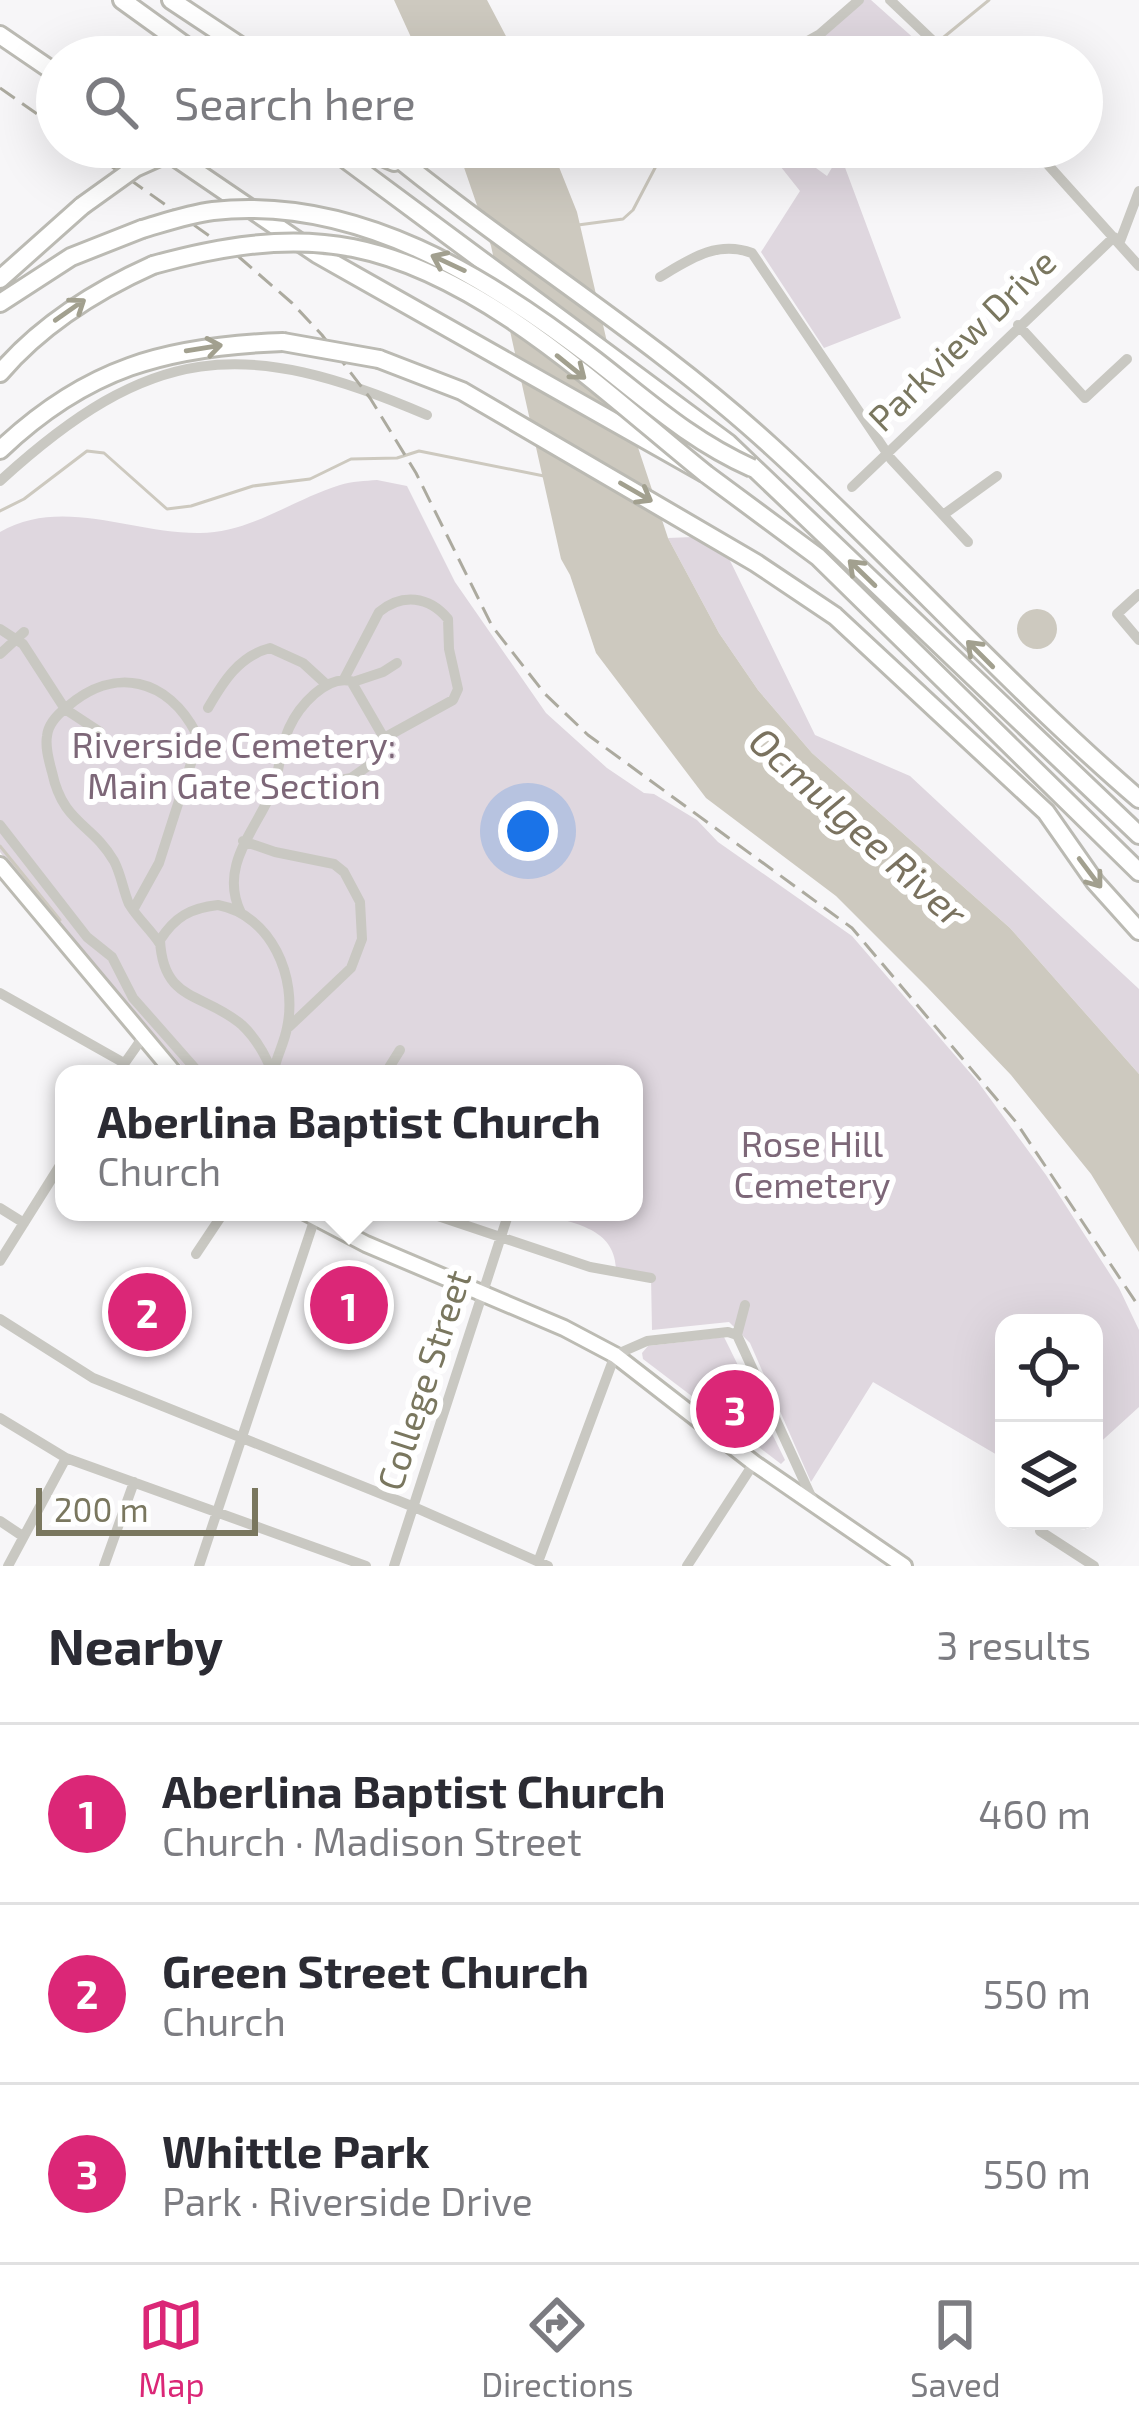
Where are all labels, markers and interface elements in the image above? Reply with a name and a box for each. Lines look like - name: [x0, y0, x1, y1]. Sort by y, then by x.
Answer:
- search box: [36, 36, 1103, 168]
- icon: search: [78, 69, 144, 135]
- text: Search here: [174, 75, 416, 129]
- street label: Parkview Drive: [858, 239, 1063, 439]
- one-way arrow: [431, 250, 467, 272]
- one-way arrow: [53, 298, 87, 323]
- one-way arrow: [183, 336, 222, 359]
- one-way arrow: [555, 353, 587, 379]
- one-way arrow: [618, 480, 652, 504]
- one-way arrow: [848, 560, 878, 588]
- one-way arrow: [966, 640, 995, 668]
- water label: Ocmulgee River: [741, 716, 978, 937]
- park label: Riverside Cemetery: Main Gate Section: [72, 722, 396, 806]
- your location: [498, 801, 558, 861]
- one-way arrow: [1077, 857, 1103, 889]
- popup: [55, 1065, 643, 1221]
- text: Aberlina Baptist Church: [97, 1093, 601, 1147]
- park label: Rose Hill Cemetery: [733, 1121, 891, 1205]
- text: Church: [97, 1147, 221, 1194]
- pin: 1: [310, 1260, 388, 1350]
- street label: College Street: [367, 1264, 478, 1495]
- pin: 2: [108, 1267, 186, 1357]
- map controls: [995, 1314, 1103, 1530]
- button: locate: [995, 1314, 1103, 1422]
- pin: 3: [696, 1364, 774, 1454]
- button: layers: [995, 1422, 1103, 1530]
- scale bar: [36, 1482, 258, 1535]
- text: 200 m: [54, 1489, 149, 1529]
- text: Nearby: [48, 1614, 223, 1675]
- text: 3 results: [937, 1621, 1091, 1668]
- text: Aberlina Baptist Church: [162, 1763, 666, 1817]
- text: 1: [79, 1790, 95, 1837]
- text: 460 m: [978, 1790, 1091, 1837]
- text: Church · Madison Street: [162, 1817, 582, 1864]
- text: Green Street Church: [162, 1943, 589, 1997]
- text: 2: [76, 1970, 98, 2017]
- text: 550 m: [983, 1970, 1091, 2017]
- text: Church: [162, 1997, 286, 2044]
- text: Whittle Park: [162, 2123, 430, 2177]
- text: 3: [76, 2150, 98, 2197]
- text: 550 m: [983, 2150, 1091, 2197]
- text: Park · Riverside Drive: [162, 2177, 533, 2224]
- tab: Map: [138, 2292, 205, 2404]
- tab: Directions: [481, 2292, 633, 2404]
- tab: Saved: [910, 2292, 1001, 2404]

